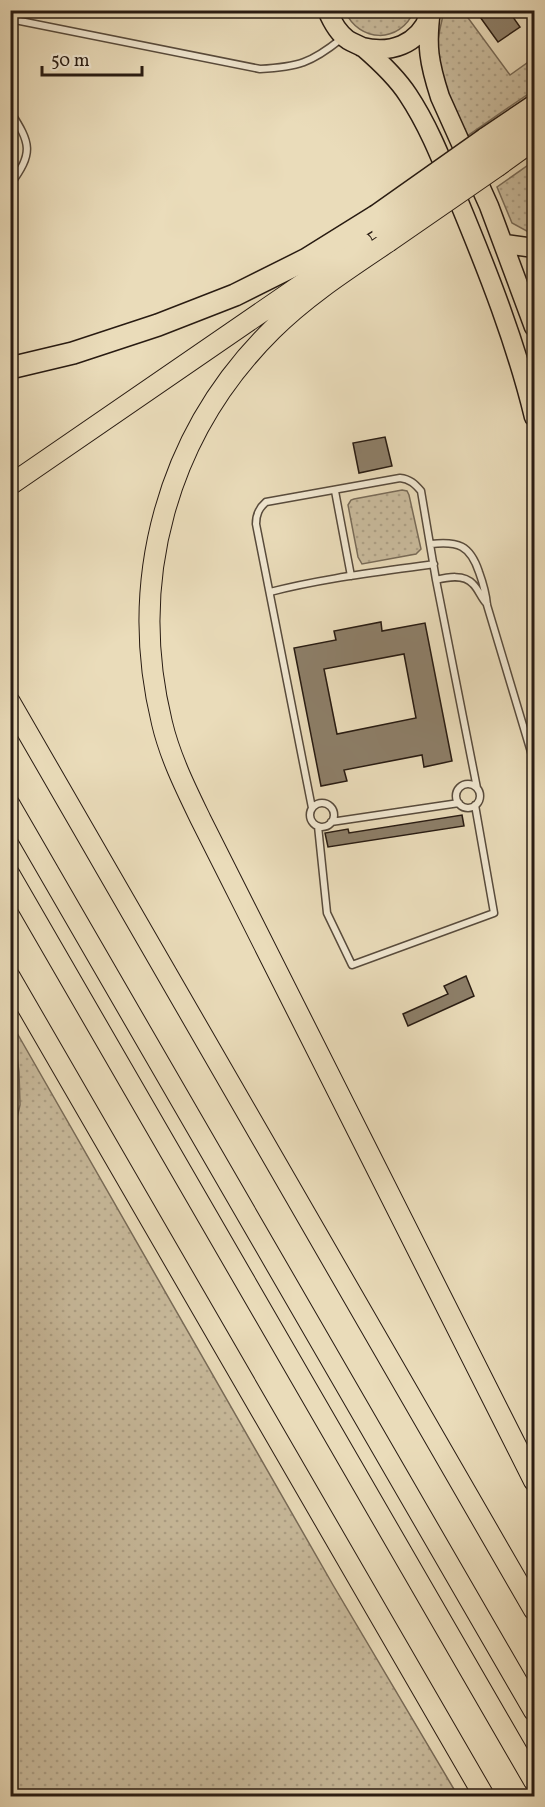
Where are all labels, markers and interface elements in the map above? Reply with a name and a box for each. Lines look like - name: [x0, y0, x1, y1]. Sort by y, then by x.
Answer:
- scale bar: [42, 39, 142, 77]
- text: 50 m: [51, 49, 90, 74]

